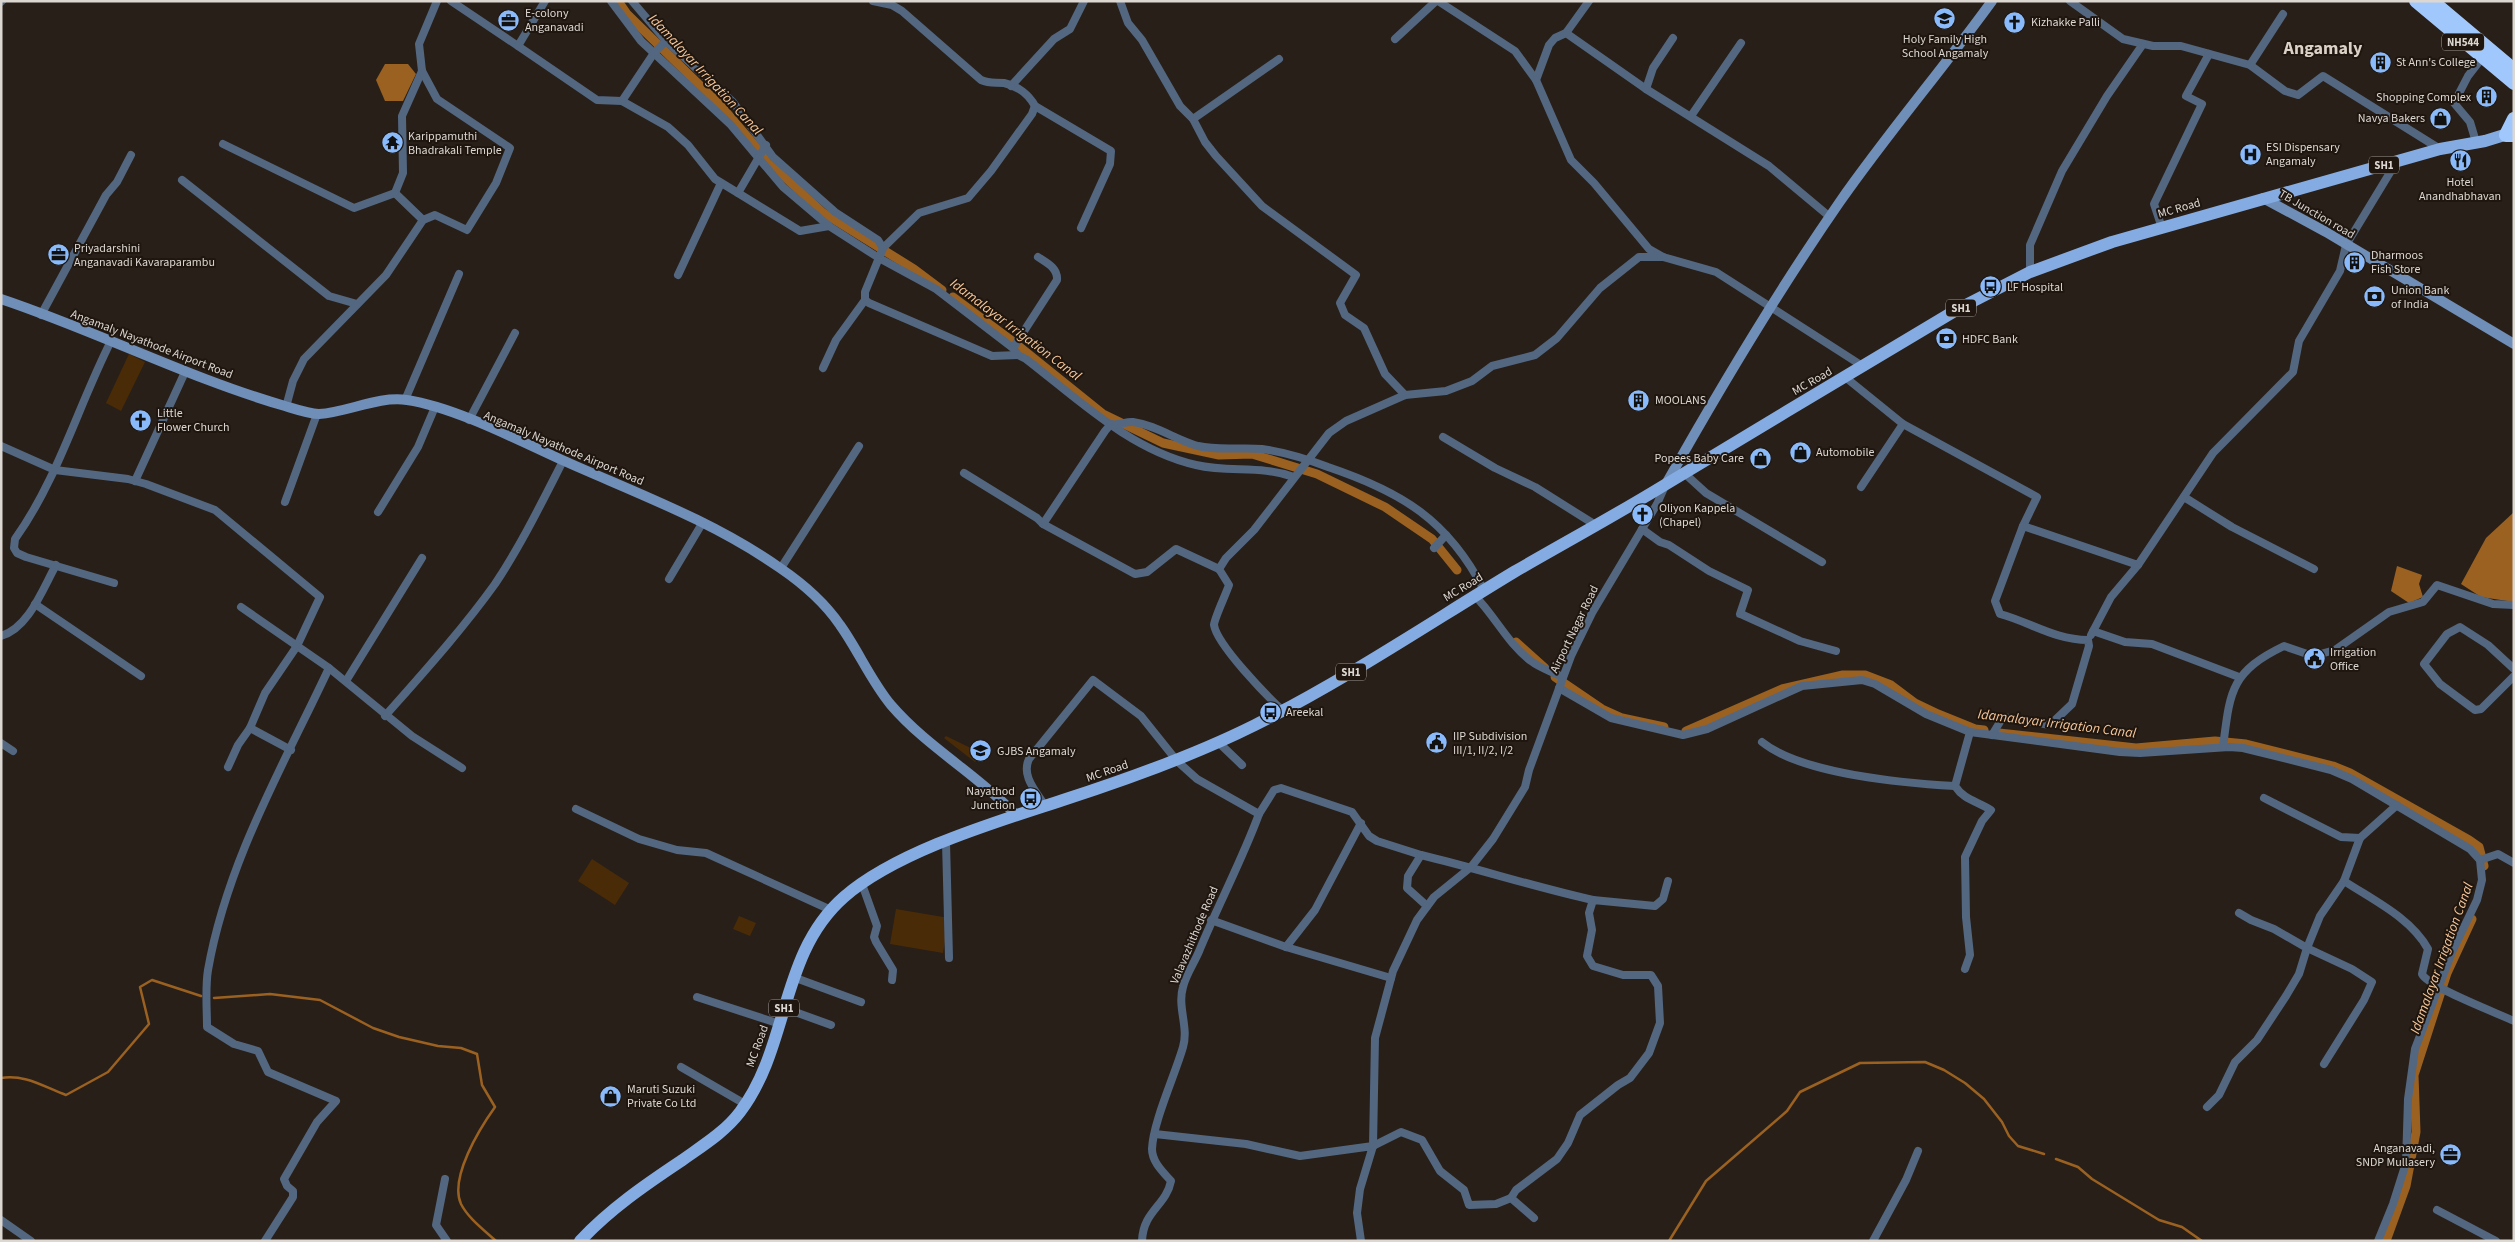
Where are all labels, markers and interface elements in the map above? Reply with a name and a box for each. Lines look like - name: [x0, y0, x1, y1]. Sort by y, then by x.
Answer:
- place label: E-colony Anganavadi: [525, 5, 584, 36]
- school or university icon: Holy Family High School Angamaly: [1933, 6, 1957, 30]
- office icon: E-colony Anganavadi: [497, 8, 521, 32]
- water label: Idamalayar Irrigation Canal: [644, 10, 767, 140]
- church icon: Kizhakke Palli: [2003, 10, 2027, 34]
- place label: Kizhakke Palli: [2031, 14, 2100, 31]
- place label: Holy Family High School Angamaly: [1902, 31, 1989, 62]
- road number: NH544: [2442, 34, 2484, 51]
- district label: Angamaly: [2283, 36, 2363, 61]
- building icon: St Ann's College: [2368, 50, 2392, 74]
- place label: St Ann's College: [2396, 54, 2476, 71]
- building icon: Shopping Complex: [2475, 85, 2499, 109]
- place label: Shopping Complex: [2376, 89, 2472, 106]
- shop icon: Navya Bakers: [2429, 106, 2453, 130]
- place label: Navya Bakers: [2358, 110, 2425, 127]
- place label: Karippamuthi Bhadrakali Temple: [408, 128, 502, 159]
- temple icon: Karippamuthi Bhadrakali Temple: [380, 131, 404, 155]
- place label: ESI Dispensary Angamaly: [2266, 139, 2340, 170]
- hospital icon: ESI Dispensary Angamaly: [2238, 142, 2262, 166]
- restaurant icon: Hotel Anandhabhavan: [2448, 149, 2472, 173]
- road number: SH1: [2369, 156, 2399, 174]
- place label: Hotel Anandhabhavan: [2419, 174, 2501, 205]
- street label: TB Junction road: [2275, 186, 2358, 243]
- street label: MC Road: [2156, 194, 2203, 223]
- place label: Priyadarshini Anganavadi Kavaraparambu: [74, 240, 215, 271]
- office icon: Priyadarshini Anganavadi Kavaraparambu: [46, 243, 70, 267]
- place label: Dharmoos Fish Store: [2371, 247, 2423, 278]
- building icon: Dharmoos Fish Store: [2343, 250, 2367, 274]
- water label: Idamalayar Irrigation Canal: [946, 274, 1086, 386]
- bus stop icon: LF Hospital: [1979, 275, 2003, 299]
- place label: LF Hospital: [2007, 279, 2063, 296]
- place label: Union Bank of India: [2391, 282, 2449, 313]
- bank icon: Union Bank of India: [2363, 285, 2387, 309]
- road number: SH1: [1946, 300, 1976, 316]
- street label: Angamaly Nayathode Airport Road: [68, 306, 235, 383]
- bank icon: HDFC Bank: [1934, 327, 1958, 351]
- place label: HDFC Bank: [1962, 331, 2018, 348]
- street label: MC Road: [1789, 363, 1835, 400]
- building icon: MOOLANS: [1627, 388, 1651, 412]
- place label: MOOLANS: [1655, 392, 1706, 409]
- place label: Little Flower Church: [157, 405, 230, 436]
- street label: Angamaly Nayathode Airport Road: [481, 407, 646, 490]
- church icon: Little Flower Church: [129, 408, 153, 432]
- shop icon: Automobile: [1788, 440, 1812, 464]
- place label: Automobile: [1816, 444, 1874, 461]
- shop icon: Popees Baby Care: [1748, 446, 1772, 470]
- place label: Popees Baby Care: [1654, 450, 1744, 467]
- place label: Oliyon Kappela (Chapel): [1659, 500, 1735, 531]
- church icon: Oliyon Kappela (Chapel): [1631, 503, 1655, 527]
- street label: MC Road: [1440, 569, 1486, 606]
- street label: Airport Nagar Road: [1546, 583, 1603, 676]
- place label: Irrigation Office: [2330, 644, 2376, 675]
- public building icon: Irrigation Office: [2302, 647, 2326, 671]
- road number: SH1: [1336, 664, 1366, 680]
- bus stop icon: Areekal: [1258, 700, 1282, 724]
- place label: Areekal: [1286, 704, 1323, 721]
- water label: Idamalayar Irrigation Canal: [1977, 704, 2138, 744]
- place label: IIP Subdivision III/1, II/2, I/2: [1453, 728, 1527, 759]
- public building icon: IIP Subdivision III/1, II/2, I/2: [1425, 731, 1449, 755]
- school or university icon: GJBS Angamaly: [969, 739, 993, 763]
- place label: GJBS Angamaly: [997, 743, 1076, 760]
- street label: MC Road: [1084, 756, 1131, 787]
- place label: Nayathod Junction: [966, 783, 1015, 814]
- bus stop icon: Nayathod Junction: [1019, 786, 1043, 810]
- water label: Idamalayar Irrigation Canal: [2405, 879, 2479, 1037]
- street label: Valavazhithode Road: [1166, 884, 1223, 987]
- road number: SH1: [769, 1000, 799, 1016]
- street label: MC Road: [742, 1023, 773, 1070]
- place label: Maruti Suzuki Private Co Ltd: [627, 1081, 696, 1112]
- shop icon: Maruti Suzuki Private Co Ltd: [599, 1084, 623, 1108]
- place label: Anganavadi, SNDP Mullasery: [2356, 1140, 2435, 1171]
- office icon: Anganavadi, SNDP Mullasery: [2439, 1143, 2463, 1167]

